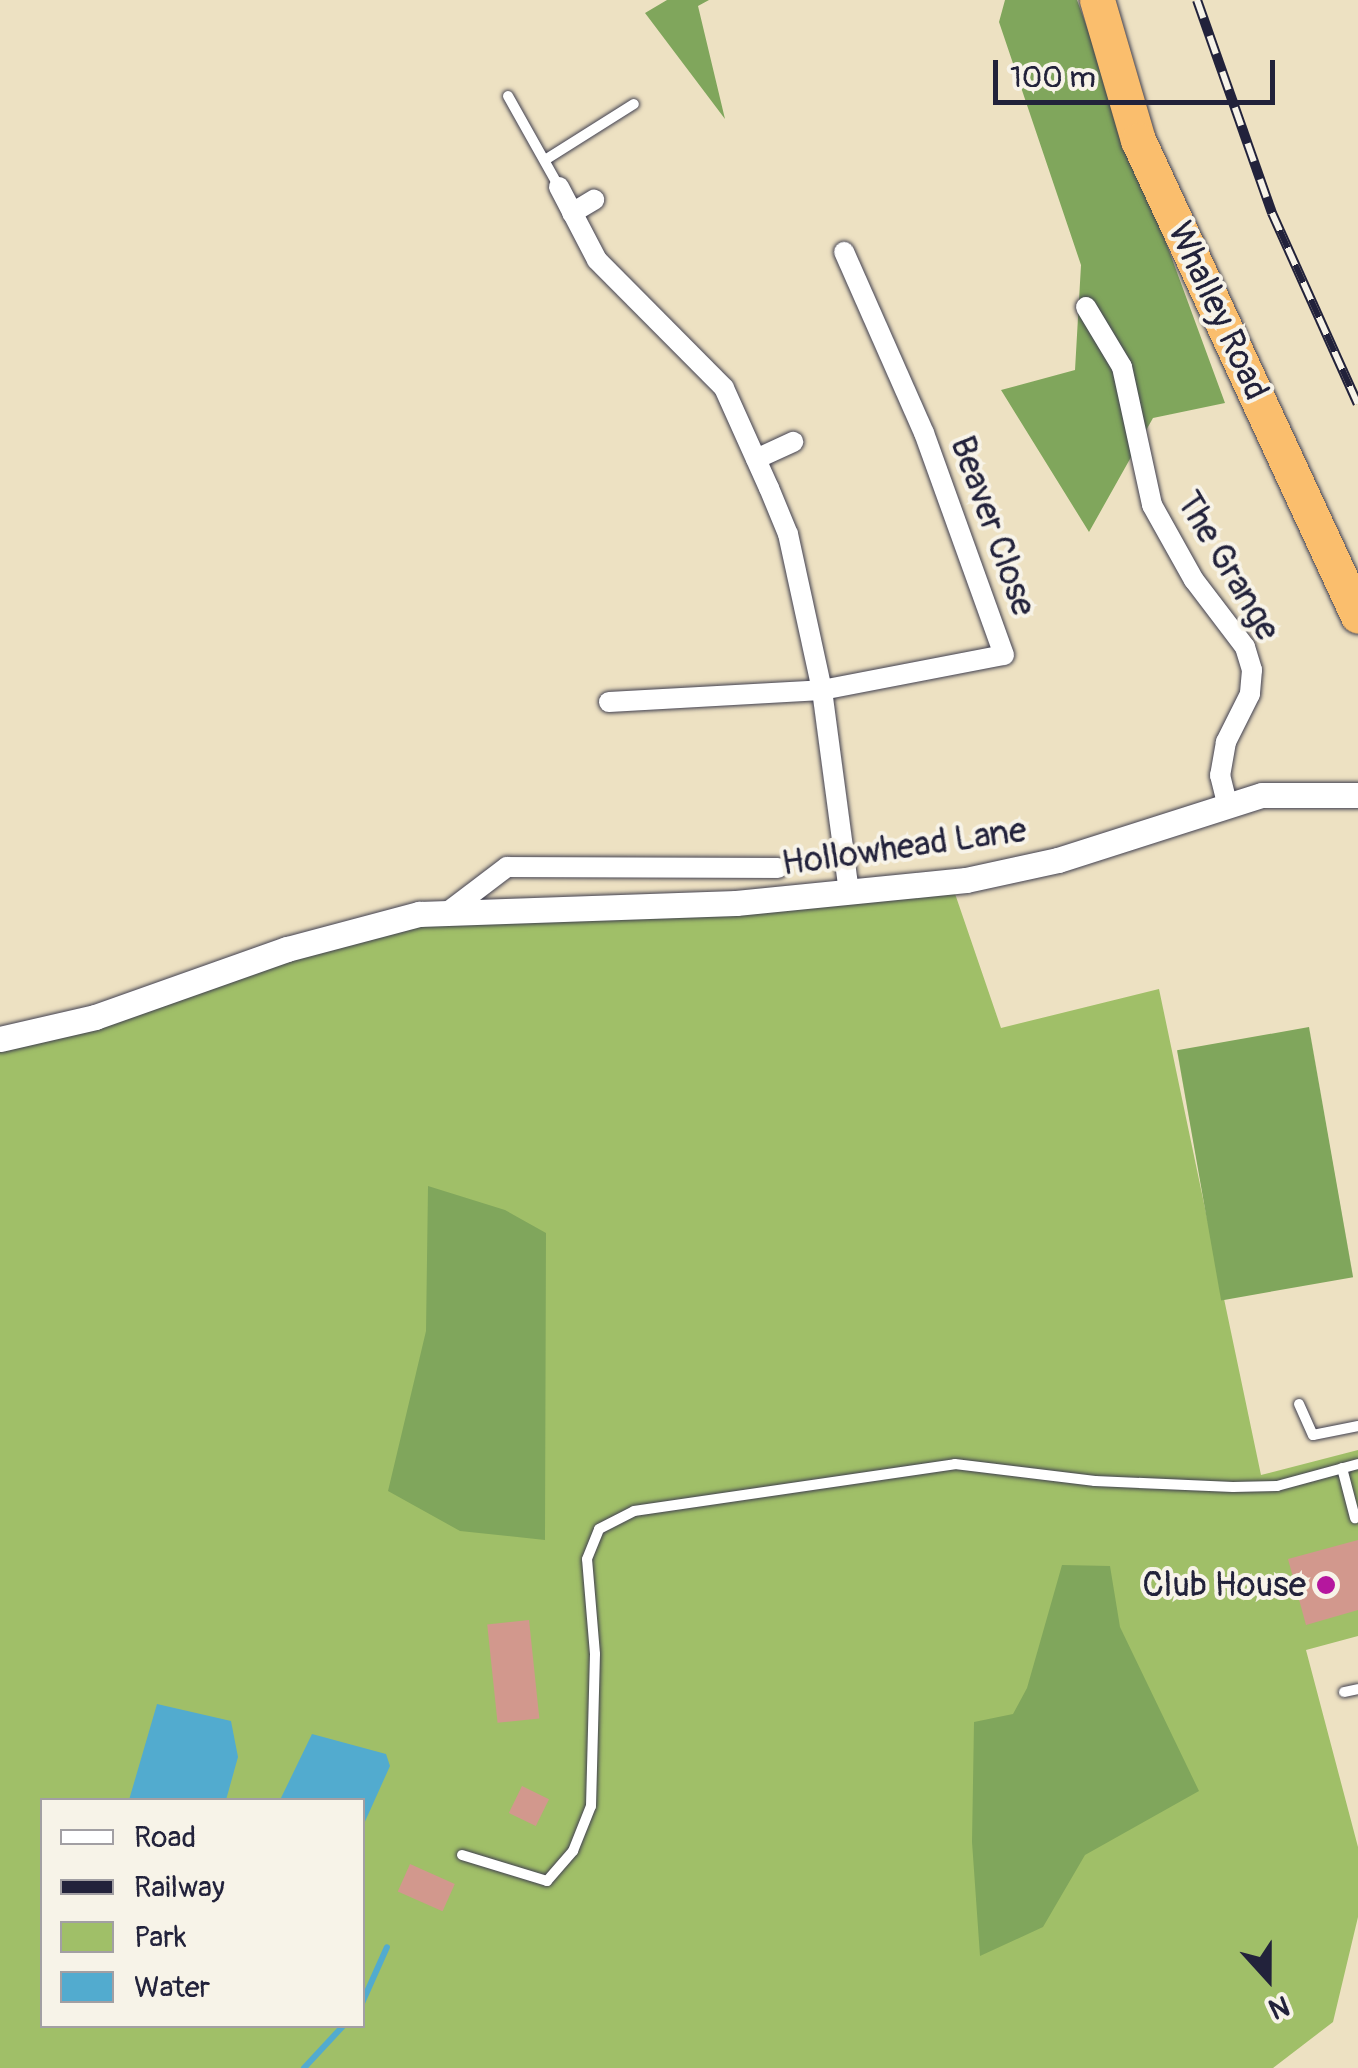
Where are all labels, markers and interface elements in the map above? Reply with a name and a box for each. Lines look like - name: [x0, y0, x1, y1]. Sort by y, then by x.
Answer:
- scale bar: [998, 40, 1280, 102]
- text: 100 m: [1010, 59, 1096, 96]
- street label: Whalley Road: [1158, 215, 1278, 407]
- street label: Beaver Close: [941, 430, 1045, 622]
- street label: The Grange: [1167, 484, 1289, 648]
- street label: Hollowhead Lane: [779, 809, 1029, 885]
- place label: Club House: [1142, 1564, 1306, 1606]
- marker: Club House: [1315, 1574, 1337, 1596]
- legend: [40, 1798, 365, 2028]
- text: Road: [134, 1819, 196, 1856]
- text: Railway: [134, 1869, 225, 1906]
- text: Park: [134, 1919, 187, 1956]
- north arrow: [1218, 1928, 1318, 2028]
- text: Water: [134, 1969, 210, 2006]
- text: N: [1264, 1987, 1294, 2026]

